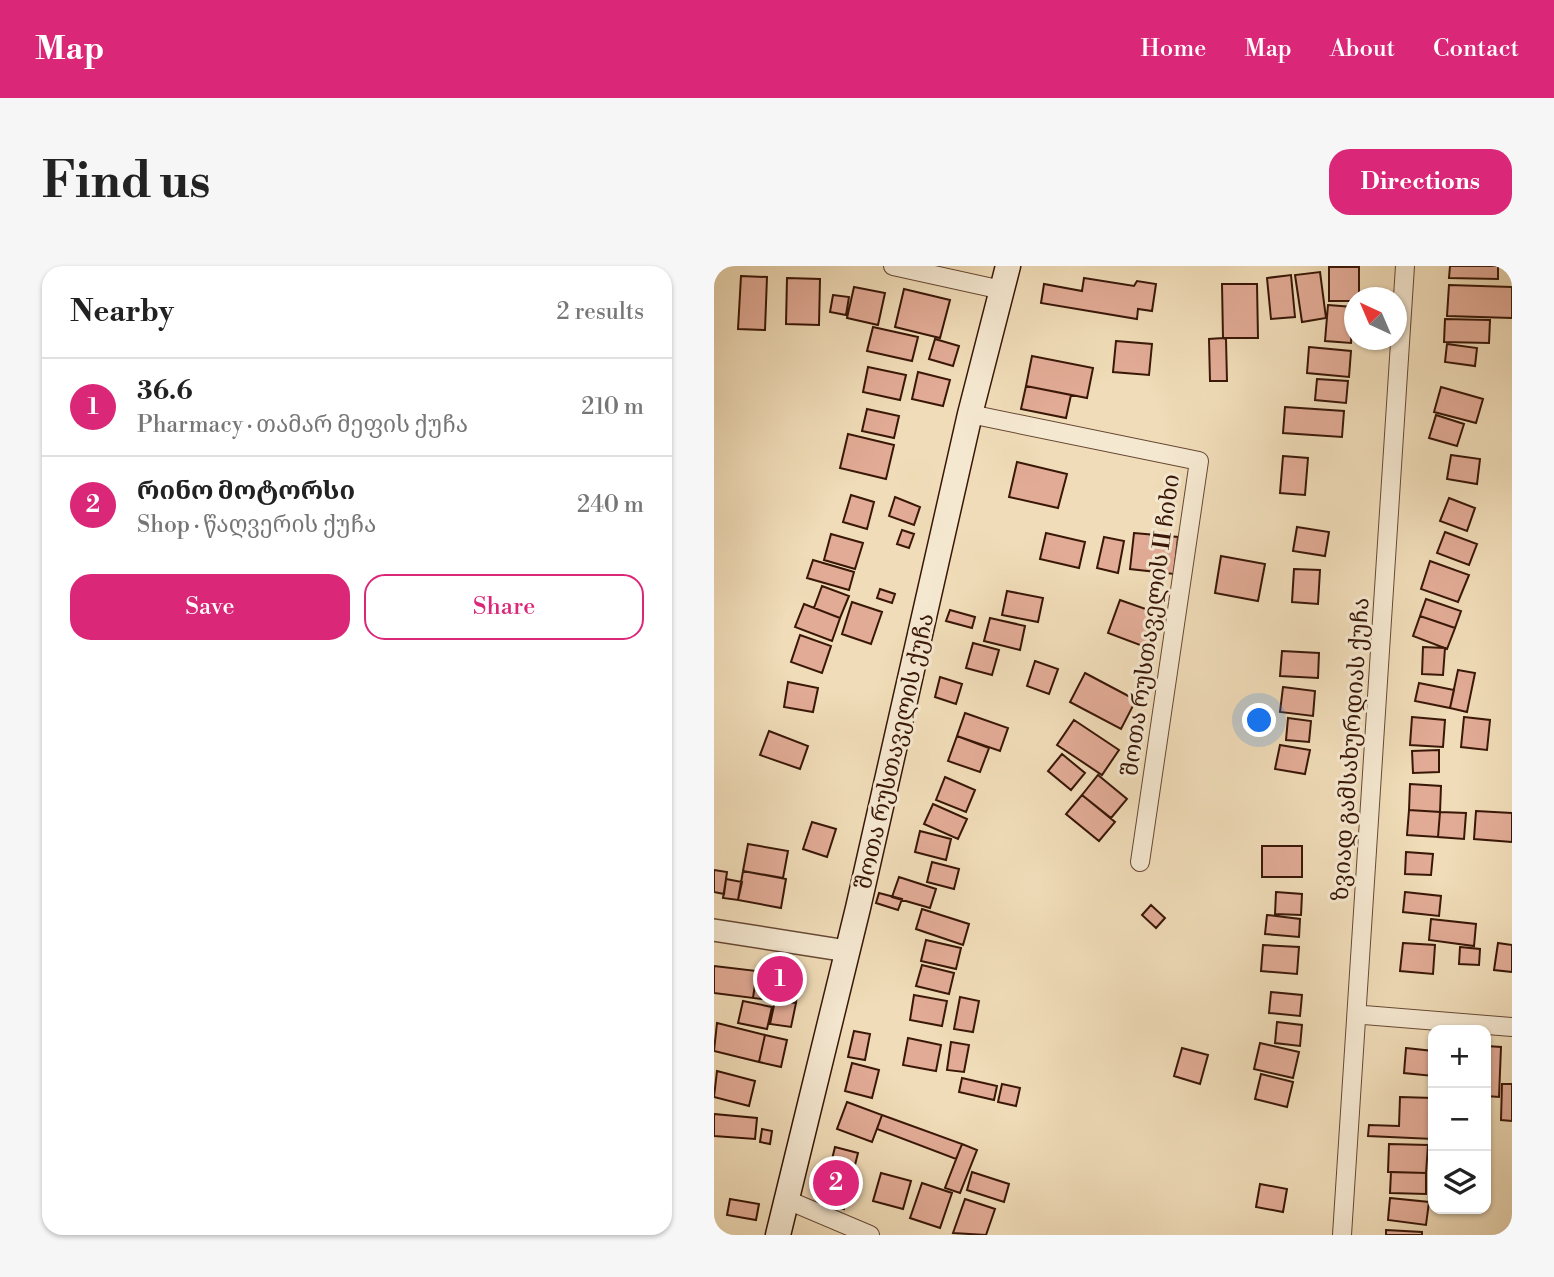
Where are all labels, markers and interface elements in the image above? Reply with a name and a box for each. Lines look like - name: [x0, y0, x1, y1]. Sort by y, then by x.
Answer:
- text: Map: [35, 29, 104, 70]
- text: Home: [1141, 34, 1206, 64]
- text: Map: [1244, 34, 1292, 64]
- text: About: [1330, 34, 1395, 64]
- text: Contact: [1433, 34, 1519, 64]
- button: Directions: [1329, 149, 1512, 215]
- text: Find us: [42, 152, 211, 213]
- north arrow: [1344, 287, 1407, 350]
- text: Nearby: [70, 293, 174, 331]
- text: 2 results: [557, 298, 644, 326]
- text: 36.6: [137, 375, 193, 407]
- text: 1: [87, 393, 99, 421]
- text: 210 m: [581, 393, 644, 421]
- text: Pharmacy · თამარ მეფის ქუჩა: [137, 411, 468, 439]
- street label: შოთა რუსთაველის II ჩიხი: [1116, 473, 1186, 778]
- text: რინო მოტორსი: [137, 475, 355, 507]
- text: 2: [86, 491, 100, 519]
- text: 240 m: [577, 491, 644, 519]
- text: Shop · წაღვერის ქუჩა: [137, 511, 376, 539]
- button: Save: [70, 574, 350, 640]
- button: Share: [364, 574, 644, 640]
- street label: ზვიად გამსახურდიას ქუჩა: [1326, 596, 1376, 902]
- street label: შოთა რუსთაველის ქუჩა: [850, 611, 940, 892]
- your location: [1242, 703, 1276, 737]
- pin: 1: [757, 953, 803, 1005]
- map controls: [1428, 1025, 1491, 1214]
- button: +: [1428, 1025, 1491, 1088]
- button: −: [1428, 1088, 1491, 1151]
- button: layers: [1428, 1151, 1491, 1214]
- pin: 2: [813, 1157, 859, 1209]

